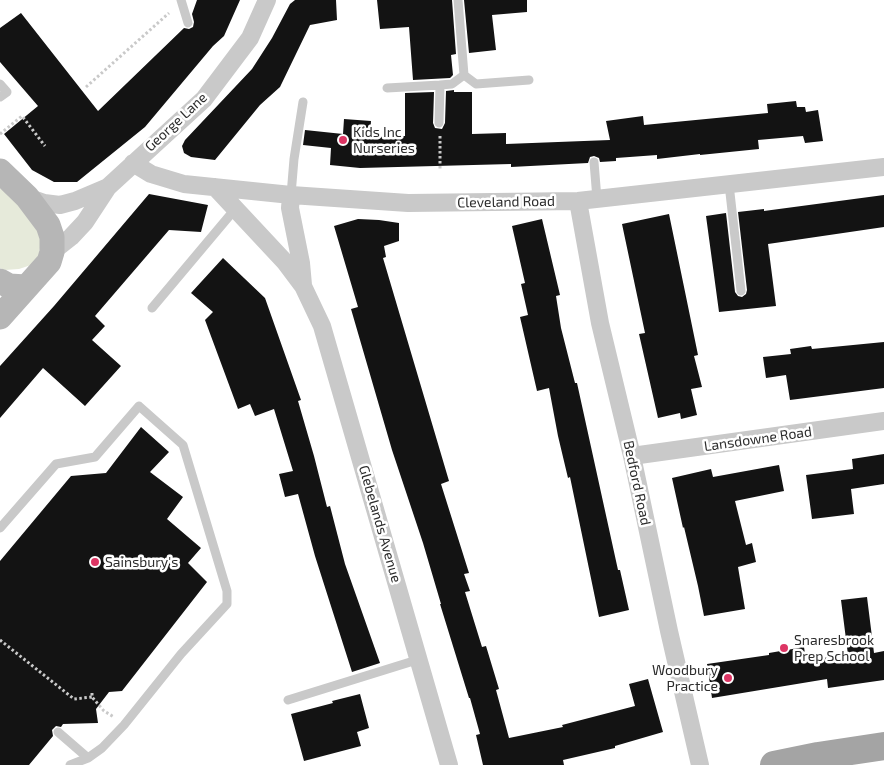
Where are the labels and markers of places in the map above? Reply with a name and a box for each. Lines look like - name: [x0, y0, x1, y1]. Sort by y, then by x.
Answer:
- place label: Kids Inc Nurseries: [353, 124, 415, 156]
- marker: Kids Inc Nurseries: [337, 134, 349, 146]
- place label: Sainsbury's: [105, 554, 178, 570]
- marker: Sainsbury's: [89, 556, 101, 568]
- place label: Snaresbrook Prep School: [794, 632, 874, 664]
- marker: Snaresbrook Prep School: [778, 642, 790, 654]
- place label: Woodbury Practice: [652, 662, 718, 694]
- marker: Woodbury Practice: [722, 672, 734, 684]

